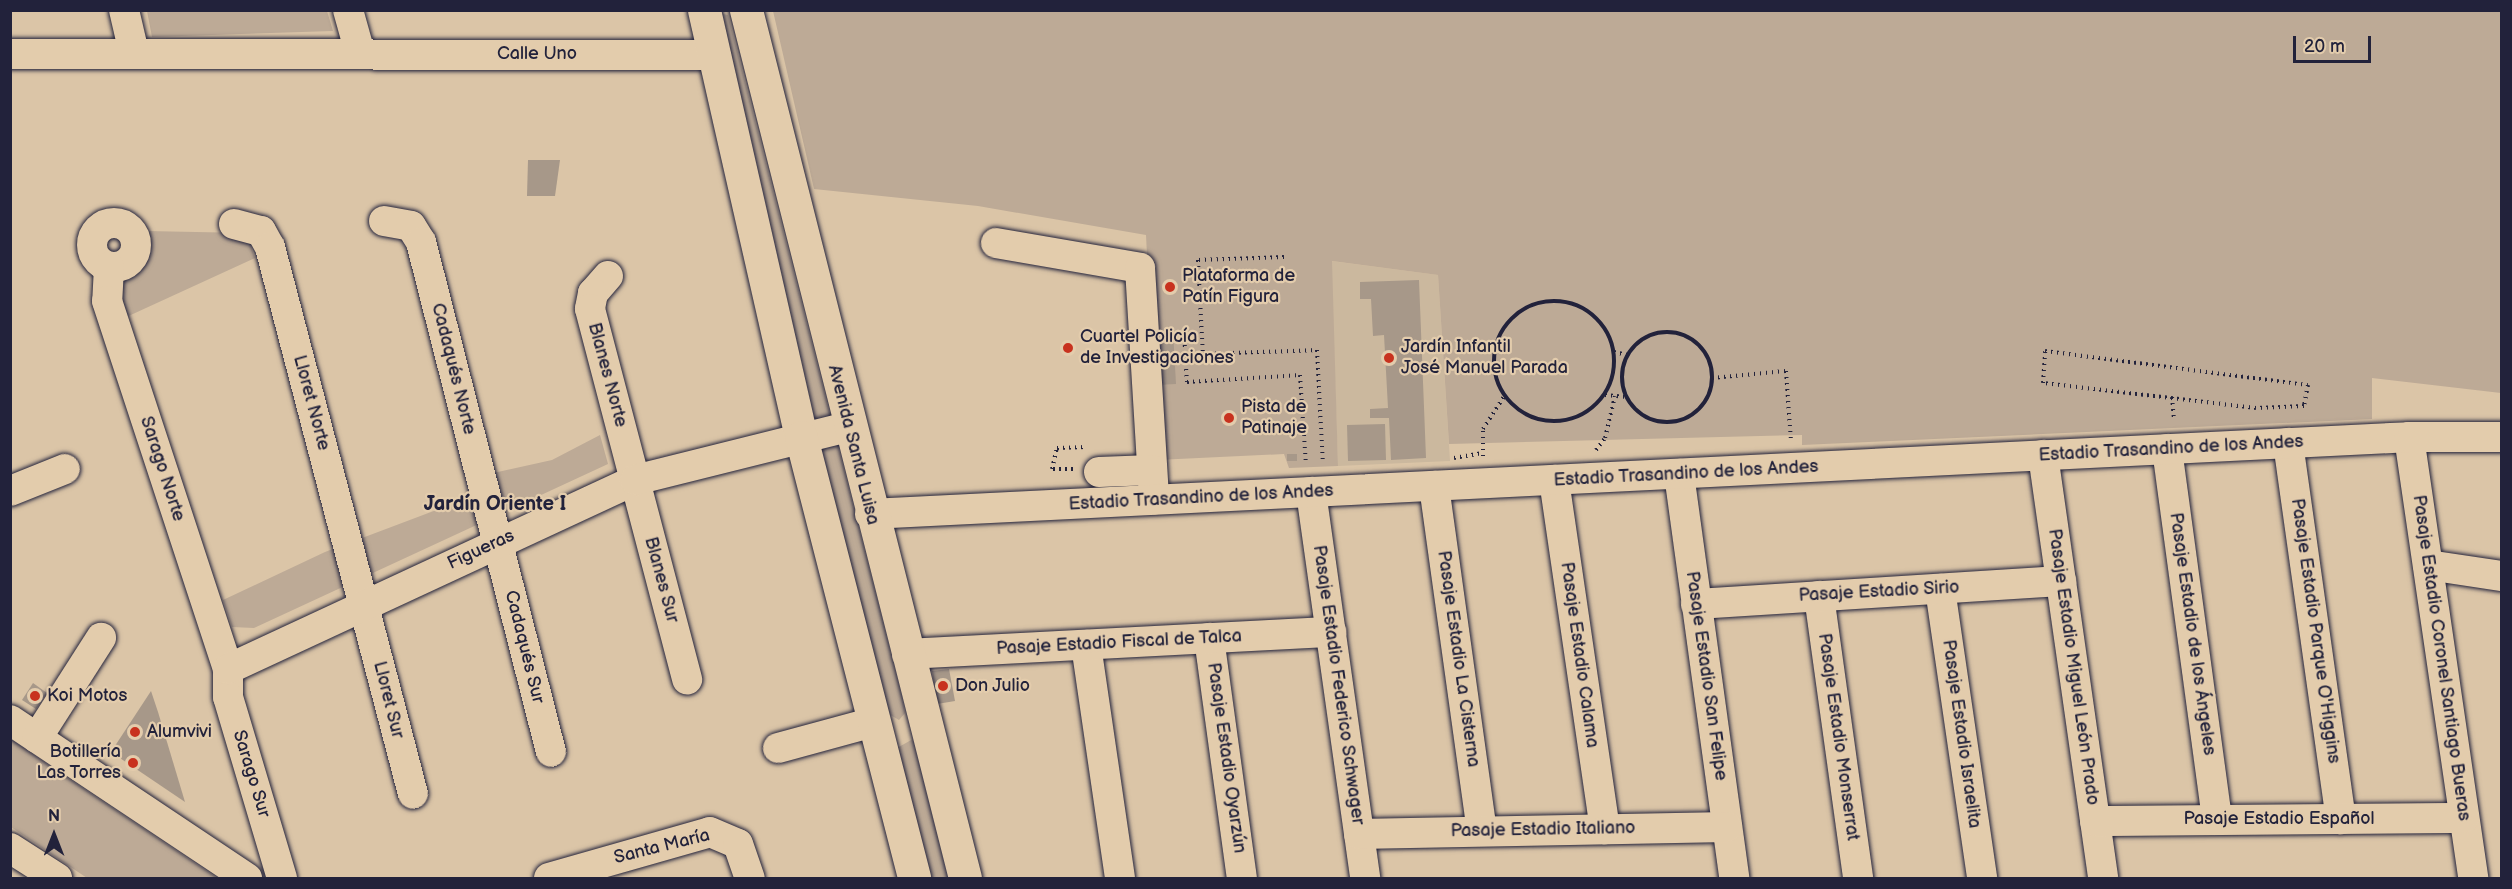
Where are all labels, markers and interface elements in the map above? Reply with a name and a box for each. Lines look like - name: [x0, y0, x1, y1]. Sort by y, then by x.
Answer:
- scale bar: [2296, 24, 2374, 62]
- text: 20 m: [2304, 36, 2345, 57]
- street label: Calle Uno: [497, 43, 577, 65]
- place label: Plataforma de Patín Figura: [1182, 266, 1295, 308]
- marker: Plataforma de Patín Figura: [1163, 280, 1177, 294]
- street label: Cadaqués Norte: [426, 301, 480, 437]
- street label: Blanes Norte: [583, 320, 631, 430]
- place label: Cuartel Policía de Investigaciones: [1080, 327, 1234, 370]
- place label: Jardín Infantil José Manuel Parada: [1401, 337, 1568, 380]
- marker: Cuartel Policía de Investigaciones: [1061, 341, 1075, 355]
- marker: Jardín Infantil José Manuel Parada: [1382, 351, 1396, 365]
- street label: Lloret Norte: [288, 353, 334, 453]
- street label: Avenida Santa Luisa: [823, 363, 883, 527]
- place label: Pista de Patinaje: [1241, 397, 1307, 440]
- marker: Pista de Patinaje: [1222, 411, 1236, 425]
- street label: Sarago Norte: [135, 414, 189, 524]
- street label: Estadio Trasandino de los Andes: [2038, 431, 2304, 467]
- street label: Estadio Trasandino de los Andes: [1553, 456, 1819, 492]
- street label: Estadio Trasandino de los Andes: [1068, 480, 1334, 516]
- district label: Jardín Oriente I: [424, 492, 566, 516]
- street label: Pasaje Estadio Coronel Santiago Bueras: [2407, 493, 2475, 823]
- street label: Pasaje Estadio Parque O'Higgins: [2286, 497, 2344, 765]
- street label: Pasaje Estadio de los Ángeles: [2164, 511, 2220, 757]
- street label: Figueras: [444, 525, 518, 575]
- street label: Pasaje Estadio Miguel León Prado: [2043, 527, 2103, 807]
- street label: Blanes Sur: [639, 535, 683, 625]
- street label: Pasaje Estadio Federico Schwager: [1308, 544, 1368, 826]
- street label: Pasaje Estadio La Cisterna: [1432, 549, 1484, 769]
- street label: Pasaje Estadio Calama: [1555, 561, 1603, 749]
- street label: Pasaje Estadio San Felipe: [1681, 570, 1731, 782]
- street label: Pasaje Estadio Sirio: [1798, 577, 1960, 607]
- street label: Cadaqués Sur: [499, 588, 549, 706]
- street label: Pasaje Estadio Fiscal de Talca: [995, 626, 1243, 660]
- street label: Pasaje Estadio Monserrat: [1813, 632, 1863, 842]
- street label: Pasaje Estadio Israelita: [1937, 638, 1985, 830]
- street label: Lloret Sur: [368, 659, 408, 741]
- street label: Pasaje Estadio Oyarzún: [1202, 661, 1250, 855]
- place label: Don Julio: [955, 675, 1031, 697]
- marker: Don Julio: [936, 679, 950, 693]
- place label: Koi Motos: [47, 685, 127, 707]
- marker: Koi Motos: [28, 689, 42, 703]
- place label: Alumvivi: [147, 721, 212, 743]
- marker: Alumvivi: [128, 725, 142, 739]
- street label: Sarago Sur: [227, 728, 275, 820]
- place label: Botillería Las Torres: [36, 742, 121, 784]
- marker: Botillería Las Torres: [126, 756, 140, 770]
- north arrow: [24, 805, 84, 865]
- text: N: [48, 807, 60, 826]
- street label: Pasaje Estadio Español: [2183, 808, 2375, 830]
- street label: Pasaje Estadio Italiano: [1450, 818, 1636, 842]
- street label: Santa María: [612, 825, 712, 869]

